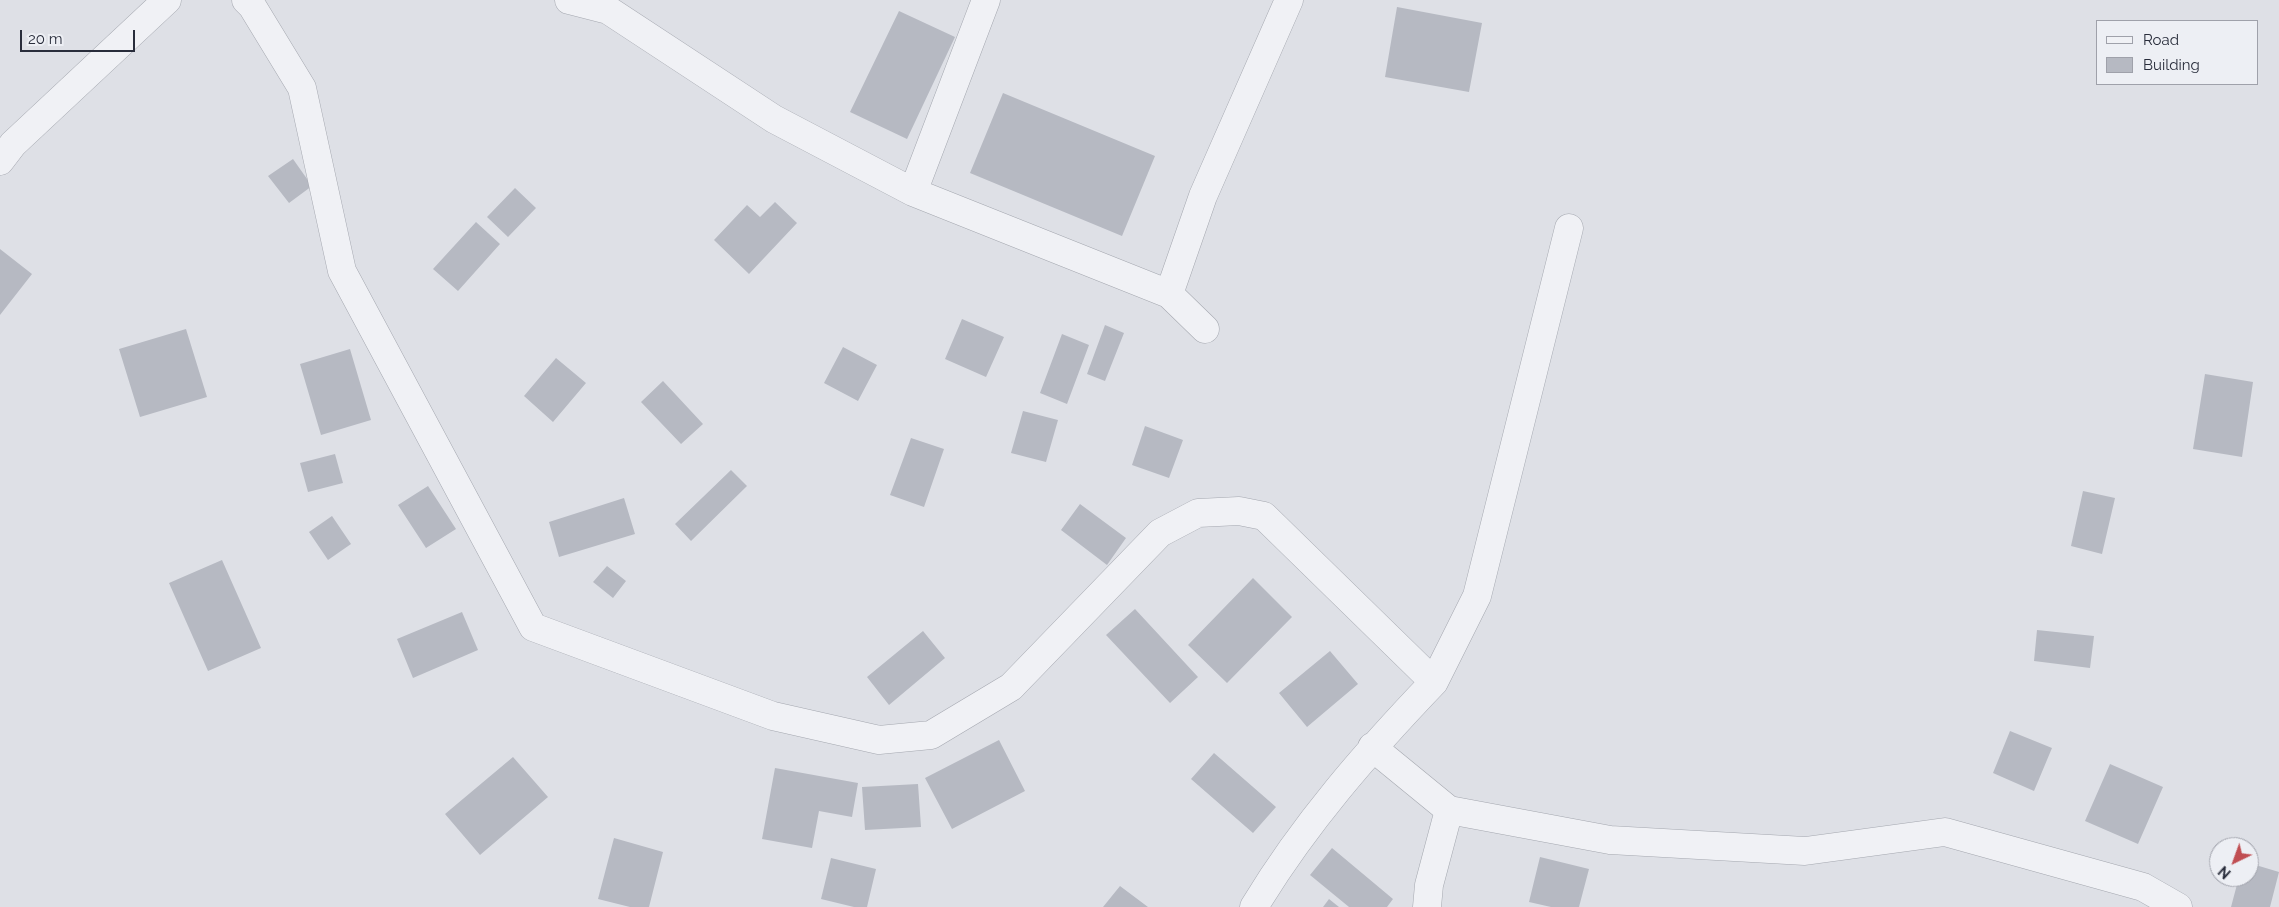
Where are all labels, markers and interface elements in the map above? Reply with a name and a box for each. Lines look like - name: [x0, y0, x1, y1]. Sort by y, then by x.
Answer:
- scale bar: [22, 20, 138, 52]
- legend: [2096, 20, 2259, 85]
- text: 20 m: [28, 30, 63, 48]
- text: Road: [2143, 31, 2179, 49]
- text: Building: [2143, 56, 2200, 74]
- north arrow: [2209, 837, 2259, 887]
- text: N: [2215, 863, 2234, 882]

